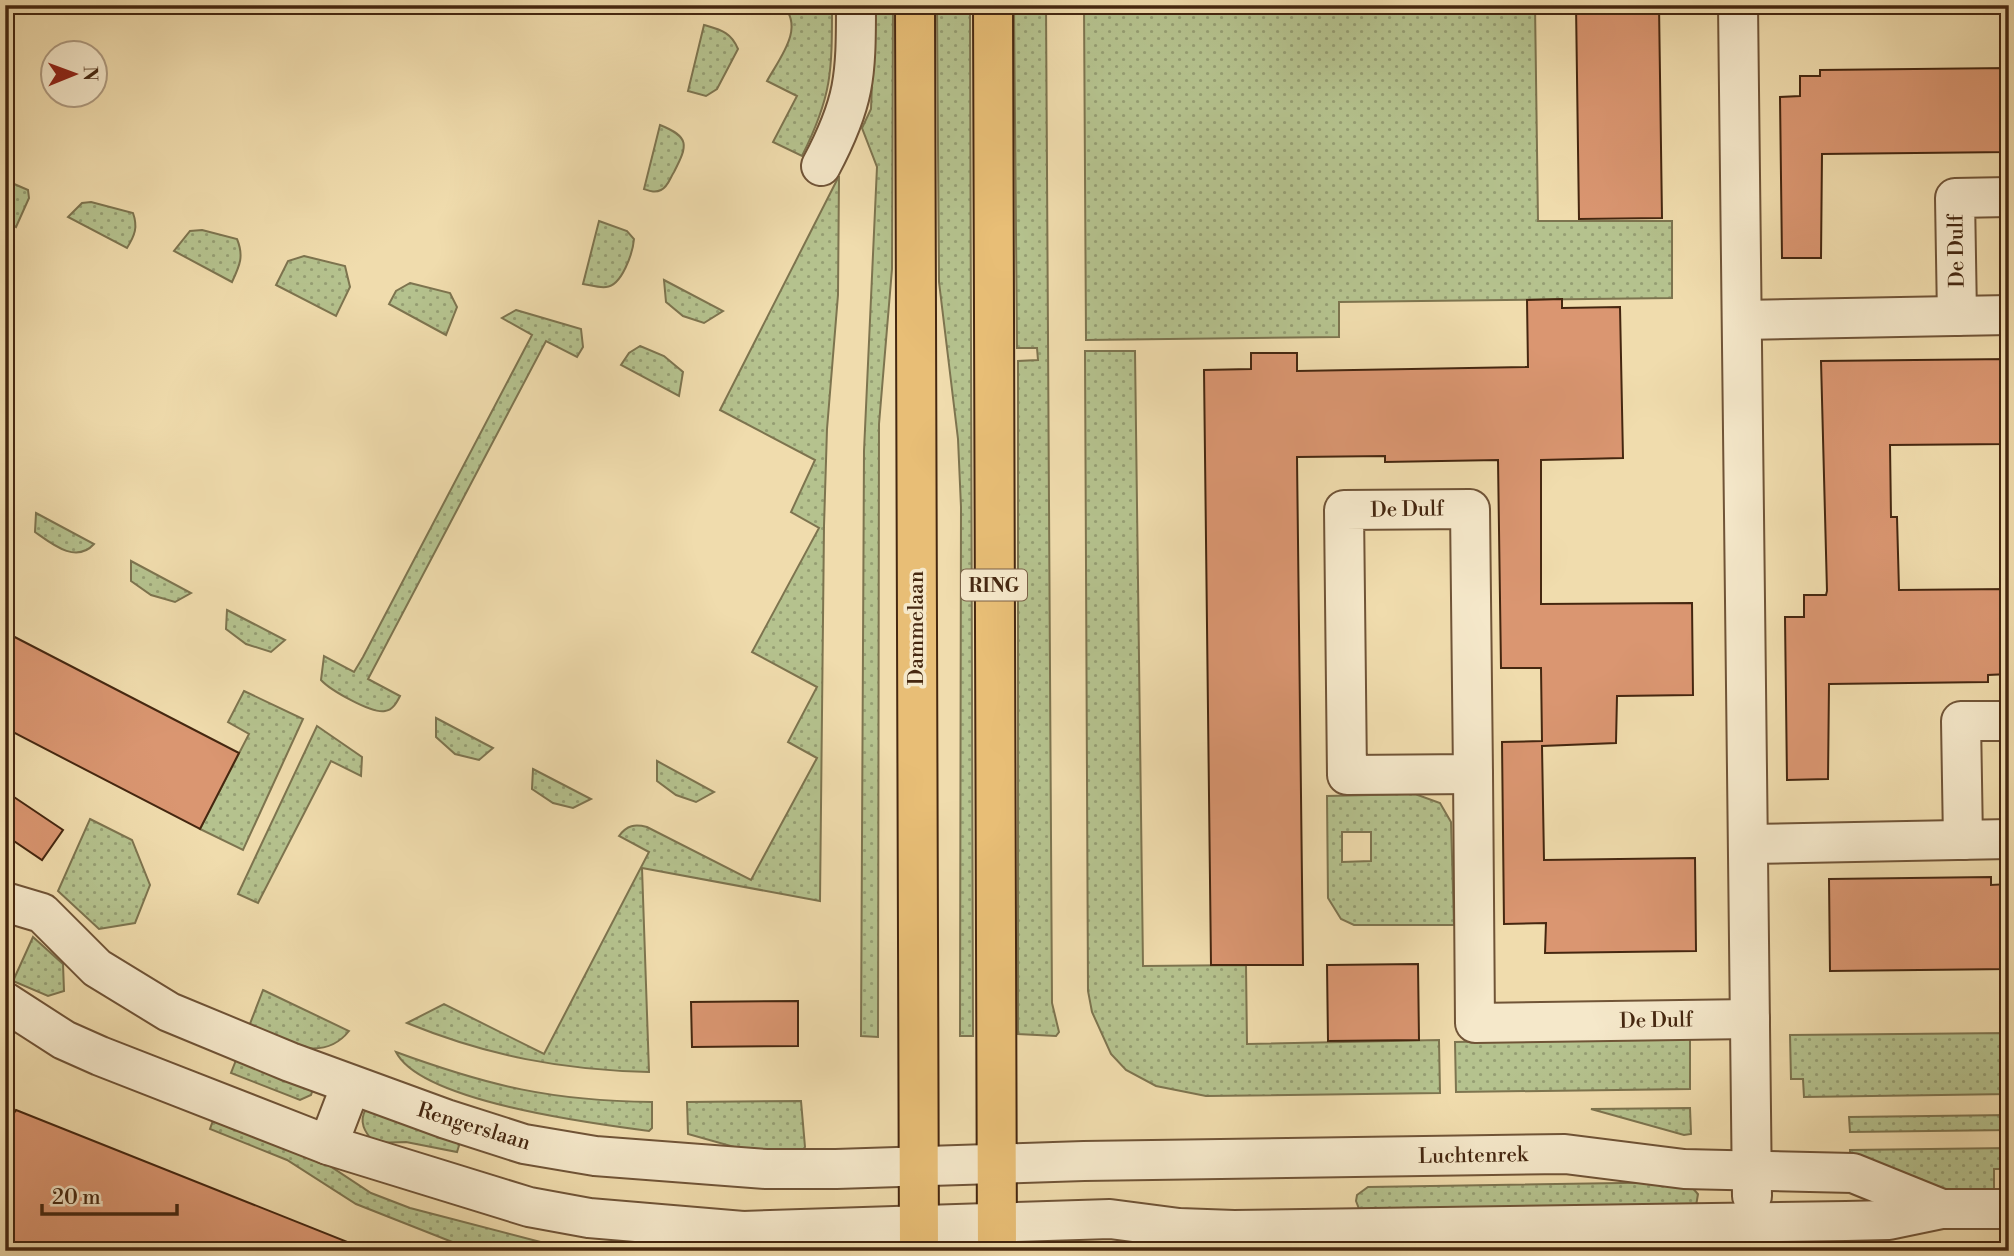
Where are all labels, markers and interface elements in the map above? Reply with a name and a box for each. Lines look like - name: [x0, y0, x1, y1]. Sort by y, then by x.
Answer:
- north arrow: [38, 38, 108, 108]
- text: N: [78, 66, 102, 81]
- street label: De Dulf: [1943, 213, 1971, 288]
- street label: De Dulf: [1370, 496, 1445, 524]
- street label: Dammelaan: [904, 570, 930, 685]
- road number: RING: [961, 570, 1027, 600]
- street label: De Dulf: [1619, 1007, 1694, 1035]
- street label: Rengerslaan: [414, 1097, 534, 1157]
- street label: Luchtenrek: [1418, 1142, 1529, 1170]
- scale bar: [42, 1172, 177, 1216]
- text: 20 m: [52, 1185, 101, 1211]

